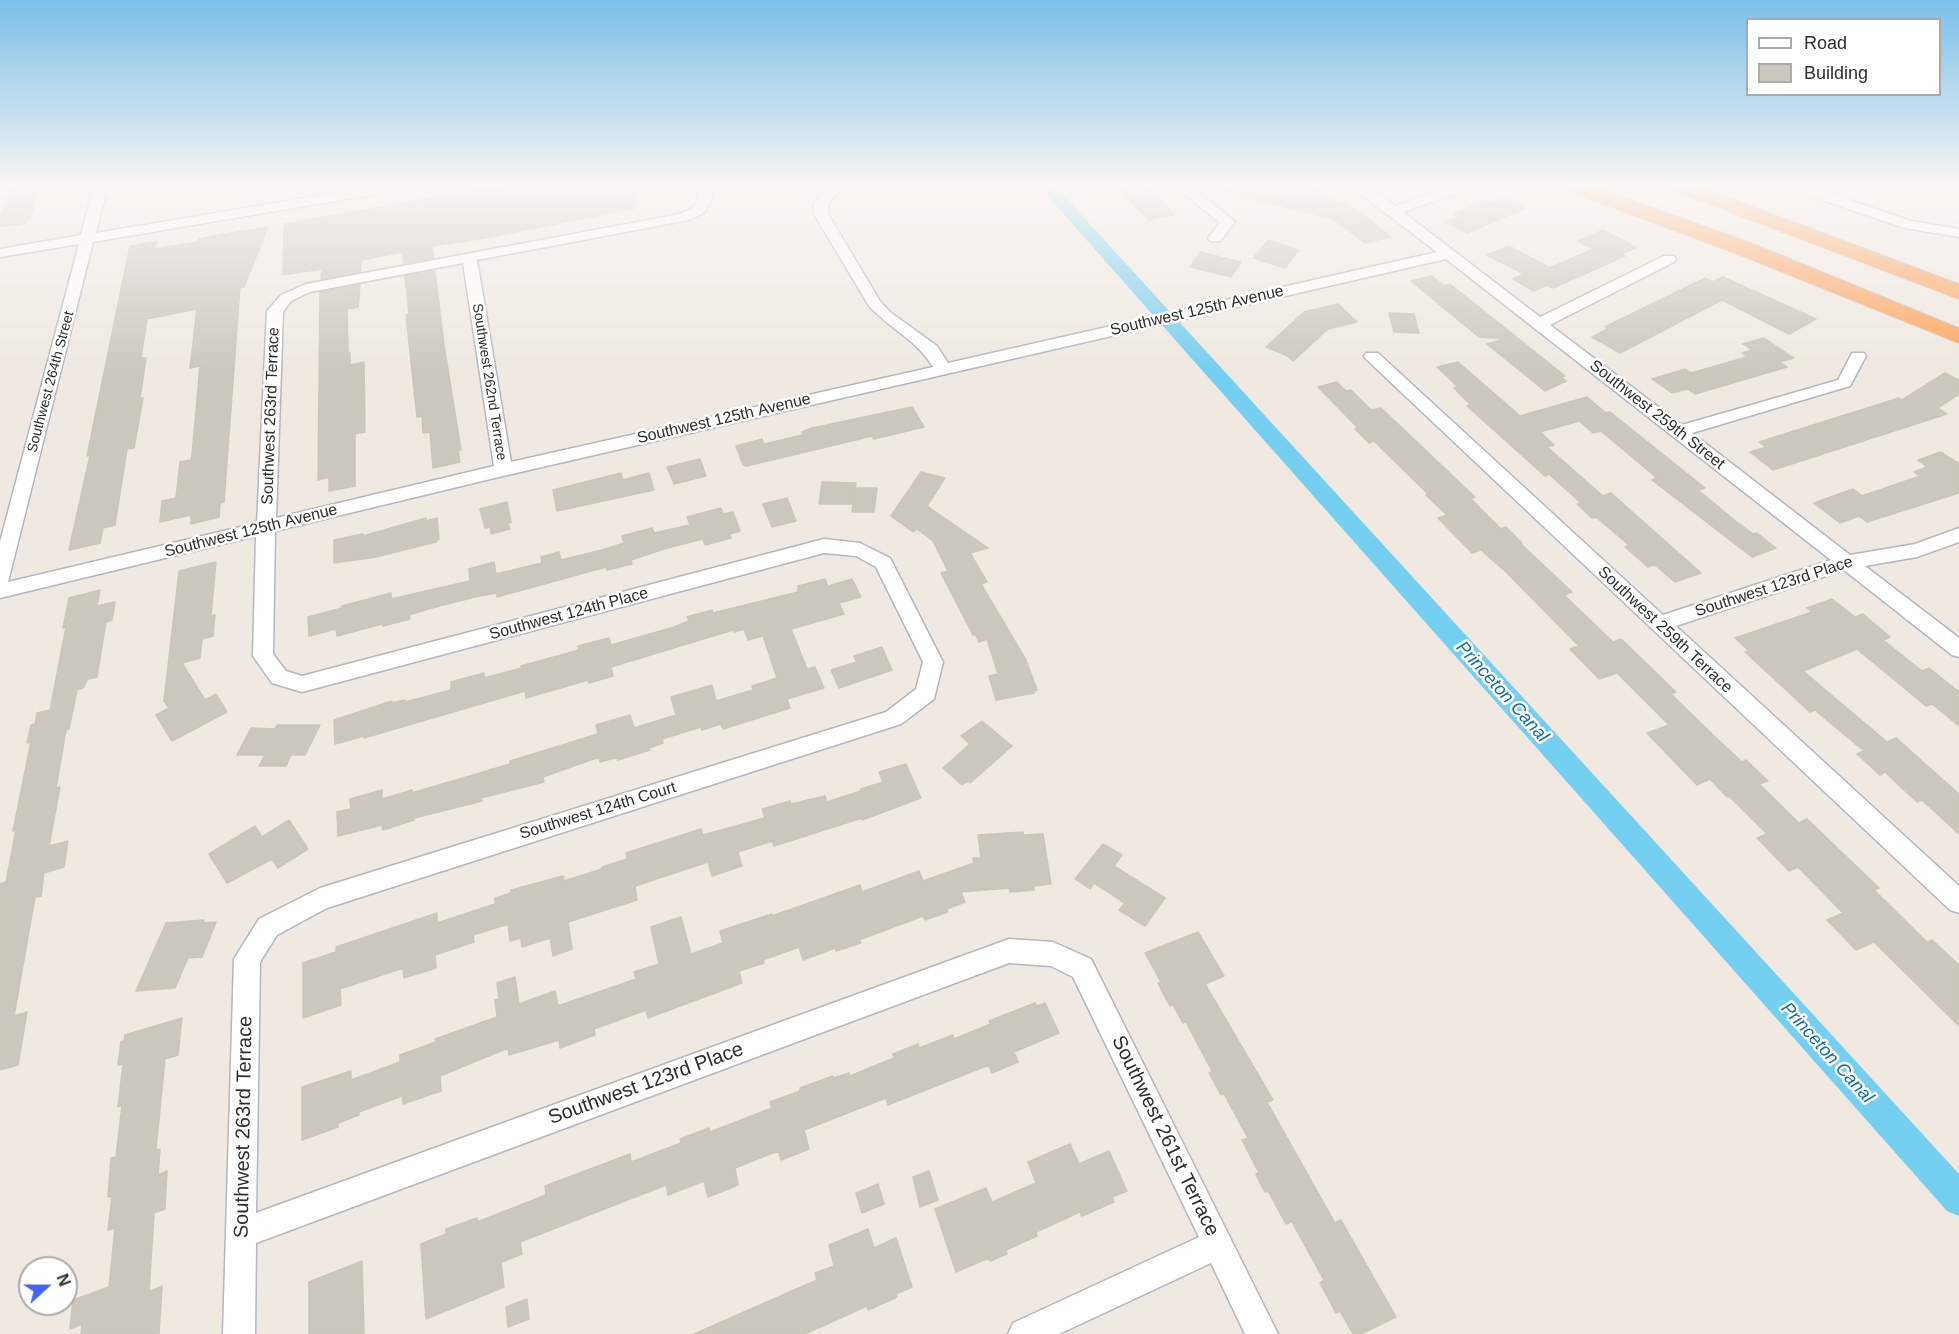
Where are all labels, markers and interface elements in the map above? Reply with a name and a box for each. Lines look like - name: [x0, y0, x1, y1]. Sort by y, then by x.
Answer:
- legend: [1746, 18, 1941, 96]
- text: Road: [1804, 33, 1847, 53]
- text: Building: [1804, 63, 1868, 83]
- street label: Southwest 125th Avenue: [1108, 282, 1286, 340]
- street label: Southwest 262nd Terrace: [468, 302, 510, 462]
- street label: Southwest 264th Street: [24, 310, 78, 454]
- street label: Southwest 263rd Terrace: [258, 327, 284, 505]
- street label: Southwest 259th Street: [1586, 356, 1728, 474]
- street label: Southwest 125th Avenue: [635, 390, 813, 448]
- street label: Southwest 125th Avenue: [163, 500, 339, 562]
- street label: Southwest 123rd Place: [1693, 552, 1855, 622]
- street label: Southwest 259th Terrace: [1594, 563, 1736, 697]
- street label: Southwest 124th Place: [487, 584, 651, 644]
- water label: Princeton Canal: [1451, 637, 1553, 747]
- street label: Southwest 124th Court: [517, 778, 679, 844]
- water label: Princeton Canal: [1776, 998, 1878, 1108]
- street label: Southwest 263rd Terrace: [230, 1016, 258, 1238]
- street label: Southwest 261st Terrace: [1106, 1032, 1224, 1240]
- street label: Southwest 123rd Place: [545, 1038, 747, 1130]
- north arrow: [18, 1256, 78, 1316]
- text: N: [53, 1272, 73, 1289]

